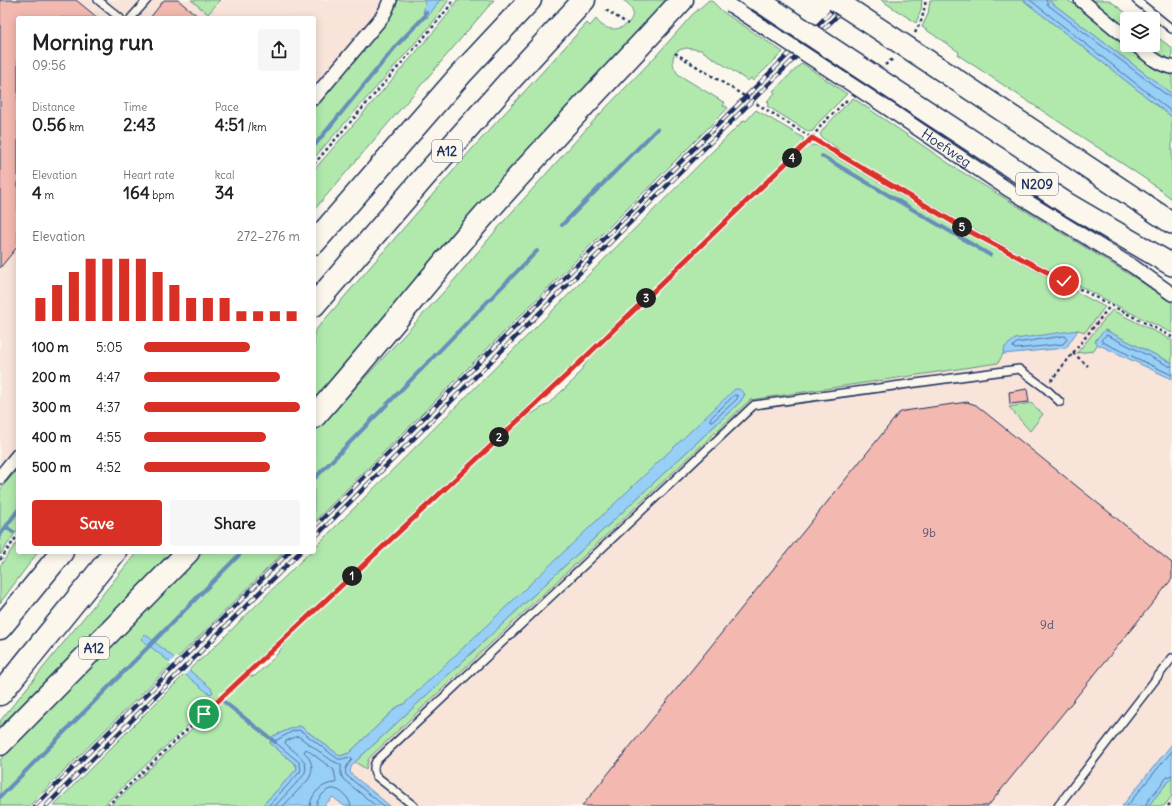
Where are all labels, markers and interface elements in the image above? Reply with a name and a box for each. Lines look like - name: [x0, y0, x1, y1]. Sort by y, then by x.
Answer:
- map controls: [1120, 12, 1160, 52]
- button: layers: [1120, 12, 1160, 52]
- text: Morning run: [32, 28, 154, 56]
- button: share: [258, 29, 300, 71]
- text: 09:56: [32, 57, 66, 74]
- text: Distance: [32, 100, 75, 114]
- text: Time: [123, 100, 147, 114]
- text: Pace: [215, 100, 239, 114]
- text: 0.56: [32, 114, 66, 136]
- text: 2:43: [123, 114, 156, 136]
- text: 4:51: [215, 114, 245, 136]
- text: km: [66, 120, 84, 134]
- text: /km: [245, 120, 267, 134]
- street label: Hoefweg: [918, 125, 975, 171]
- road number: A12: [432, 140, 462, 162]
- pin: 4: [782, 148, 802, 168]
- text: 4: [789, 151, 795, 165]
- text: Elevation: [32, 168, 77, 182]
- text: Heart rate: [123, 168, 174, 182]
- text: kcal: [215, 168, 234, 182]
- road number: N209: [1016, 173, 1058, 195]
- text: 4: [32, 182, 42, 204]
- text: 164: [123, 182, 150, 204]
- text: 34: [215, 182, 234, 204]
- text: m: [42, 188, 54, 202]
- text: bpm: [150, 188, 174, 202]
- pin: 5: [952, 217, 972, 237]
- text: 5: [959, 220, 965, 234]
- text: Elevation: [32, 228, 85, 245]
- text: 272–276 m: [237, 228, 300, 245]
- pin: [1047, 264, 1081, 298]
- icon: check: [1053, 270, 1075, 292]
- pin: 3: [636, 288, 656, 308]
- text: 3: [643, 291, 649, 305]
- text: 100 m: [32, 339, 69, 356]
- text: 5:05: [96, 339, 122, 356]
- text: 200 m: [32, 369, 71, 386]
- text: 4:47: [96, 369, 120, 386]
- text: 300 m: [32, 399, 71, 416]
- text: 4:37: [96, 399, 120, 416]
- pin: 2: [489, 427, 509, 447]
- text: 400 m: [32, 429, 71, 446]
- text: 4:55: [96, 429, 121, 446]
- text: 2: [496, 430, 502, 444]
- text: 500 m: [32, 459, 71, 476]
- text: 4:52: [96, 459, 121, 476]
- button: Save: [32, 500, 162, 546]
- button: Share: [170, 500, 300, 546]
- house number: 9b: [922, 525, 936, 540]
- pin: 1: [342, 566, 362, 586]
- text: 1: [350, 569, 354, 583]
- house number: 9d: [1040, 617, 1054, 632]
- road number: A12: [79, 637, 109, 659]
- pin: [187, 697, 221, 731]
- icon: arrive: [193, 703, 215, 725]

